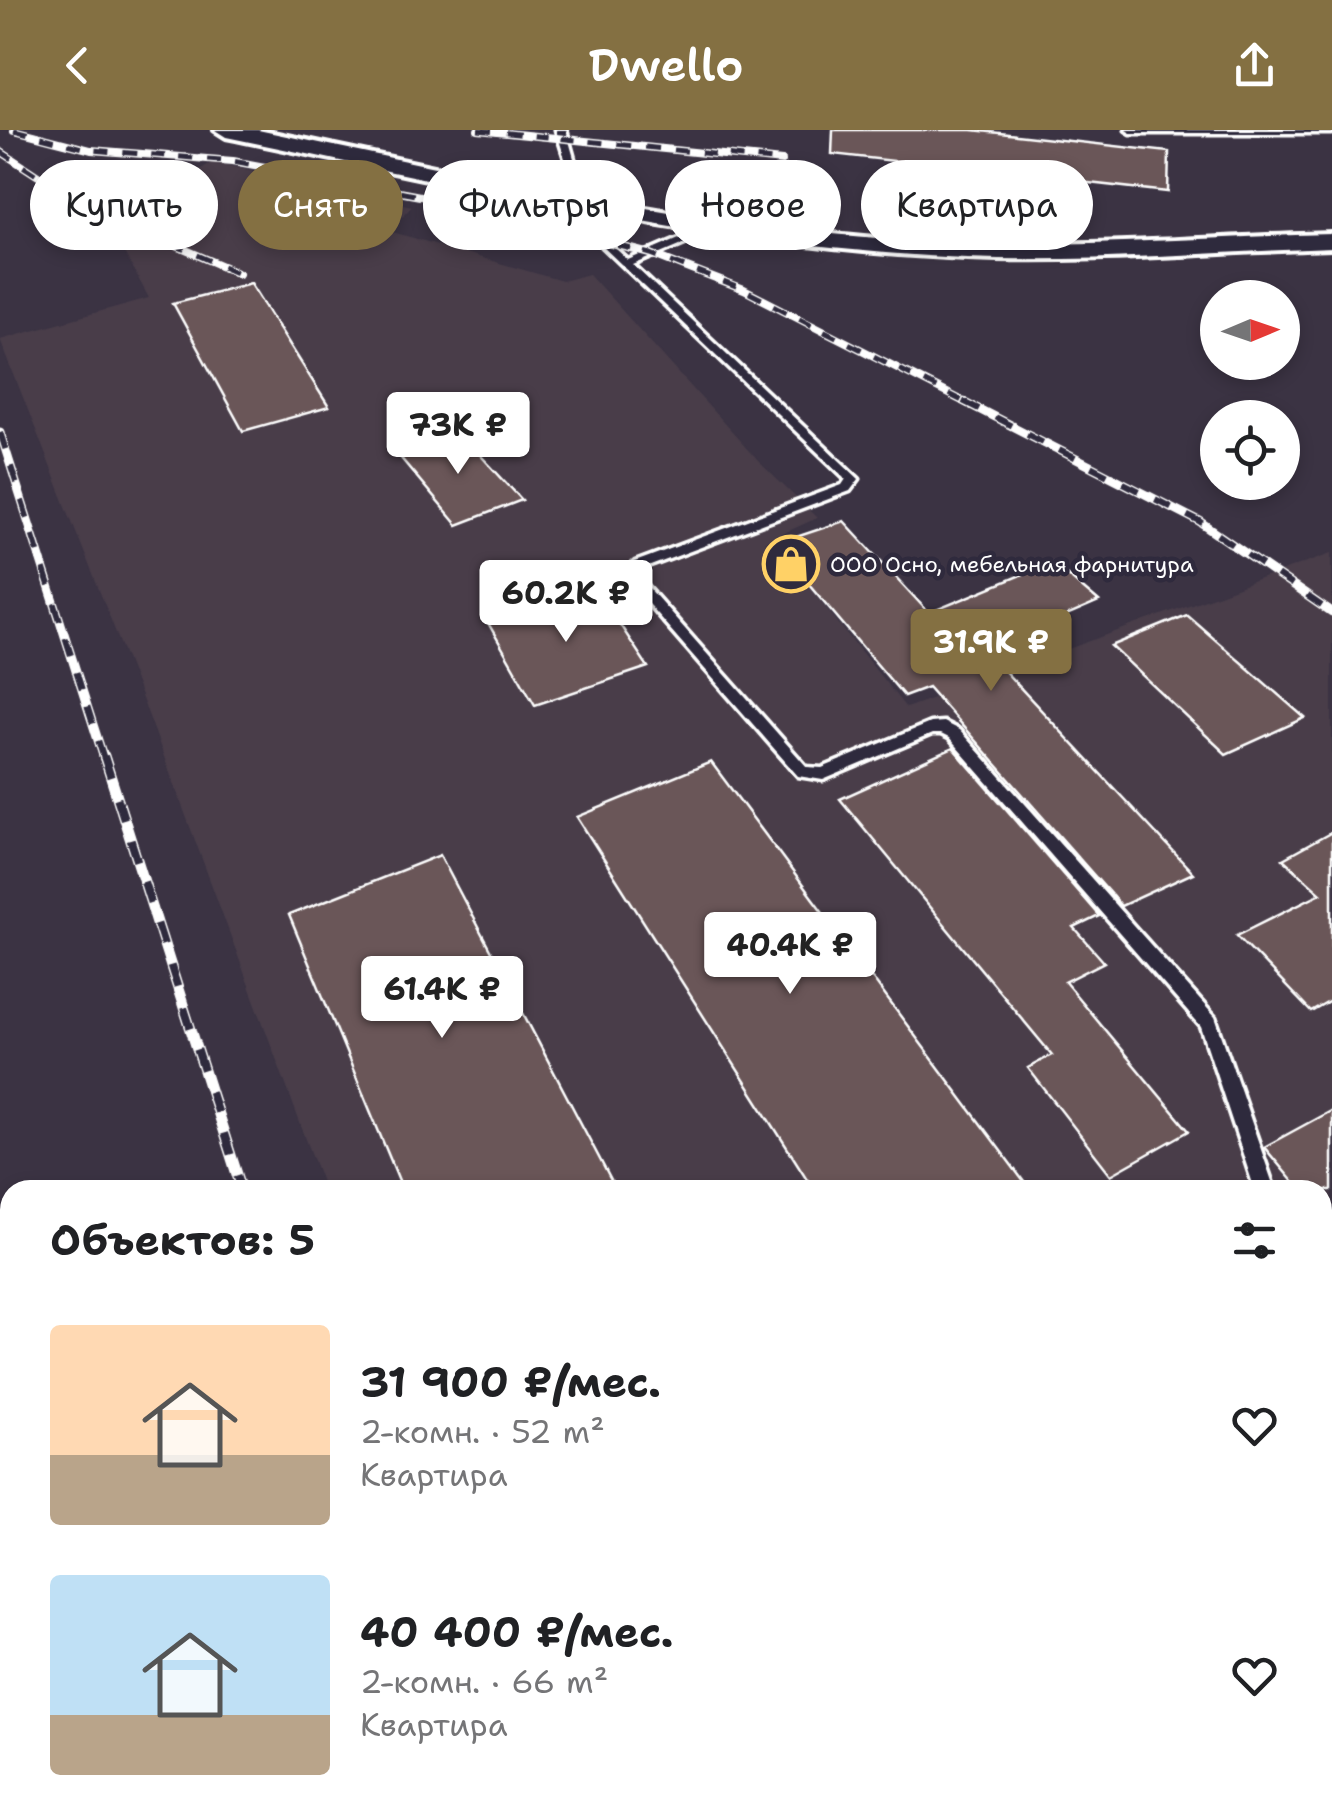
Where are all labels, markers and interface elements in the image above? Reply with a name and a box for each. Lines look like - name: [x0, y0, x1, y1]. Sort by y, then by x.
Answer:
- text: Dwello: [589, 35, 743, 95]
- icon: back: [50, 38, 105, 93]
- icon: share: [1227, 38, 1282, 93]
- chip: Купить: [30, 160, 218, 250]
- chip: Снять: [238, 160, 403, 250]
- chip: Фильтры: [423, 160, 645, 250]
- chip: Новое: [665, 160, 841, 250]
- chip: Квартира: [861, 160, 1093, 250]
- north arrow: [1200, 280, 1300, 380]
- map controls: [1200, 280, 1300, 500]
- pin: 73K ₽: [388, 392, 528, 477]
- button: locate: [1200, 400, 1300, 500]
- text: 73K ₽: [409, 403, 507, 446]
- shop icon: ООО Осно, мебельная фарнитура: [761, 534, 821, 594]
- place label: ООО Осно, мебельная фарнитура: [830, 550, 1194, 579]
- pin: 60.2K ₽: [474, 560, 658, 645]
- text: 60.2K ₽: [501, 571, 631, 614]
- pin: 31.9K ₽: [899, 609, 1083, 694]
- text: 31.9K ₽: [933, 620, 1049, 663]
- pin: 40.4K ₽: [698, 912, 882, 997]
- text: 40.4K ₽: [726, 923, 854, 966]
- pin: 61.4K ₽: [350, 956, 534, 1041]
- text: 61.4K ₽: [383, 967, 501, 1010]
- text: Объектов: 5: [50, 1212, 315, 1268]
- icon: filters: [1227, 1213, 1282, 1268]
- text: 31 900 ₽/мес.: [360, 1354, 661, 1410]
- icon: home: [130, 1365, 250, 1485]
- icon: heart: [1227, 1398, 1282, 1453]
- text: 2-комн. · 52 m²: [360, 1410, 605, 1453]
- text: Квартира: [360, 1453, 508, 1496]
- text: 40 400 ₽/мес.: [360, 1604, 674, 1660]
- icon: home: [130, 1615, 250, 1735]
- icon: heart: [1227, 1648, 1282, 1703]
- text: 2-комн. · 66 m²: [360, 1660, 608, 1703]
- text: Квартира: [360, 1703, 508, 1746]

